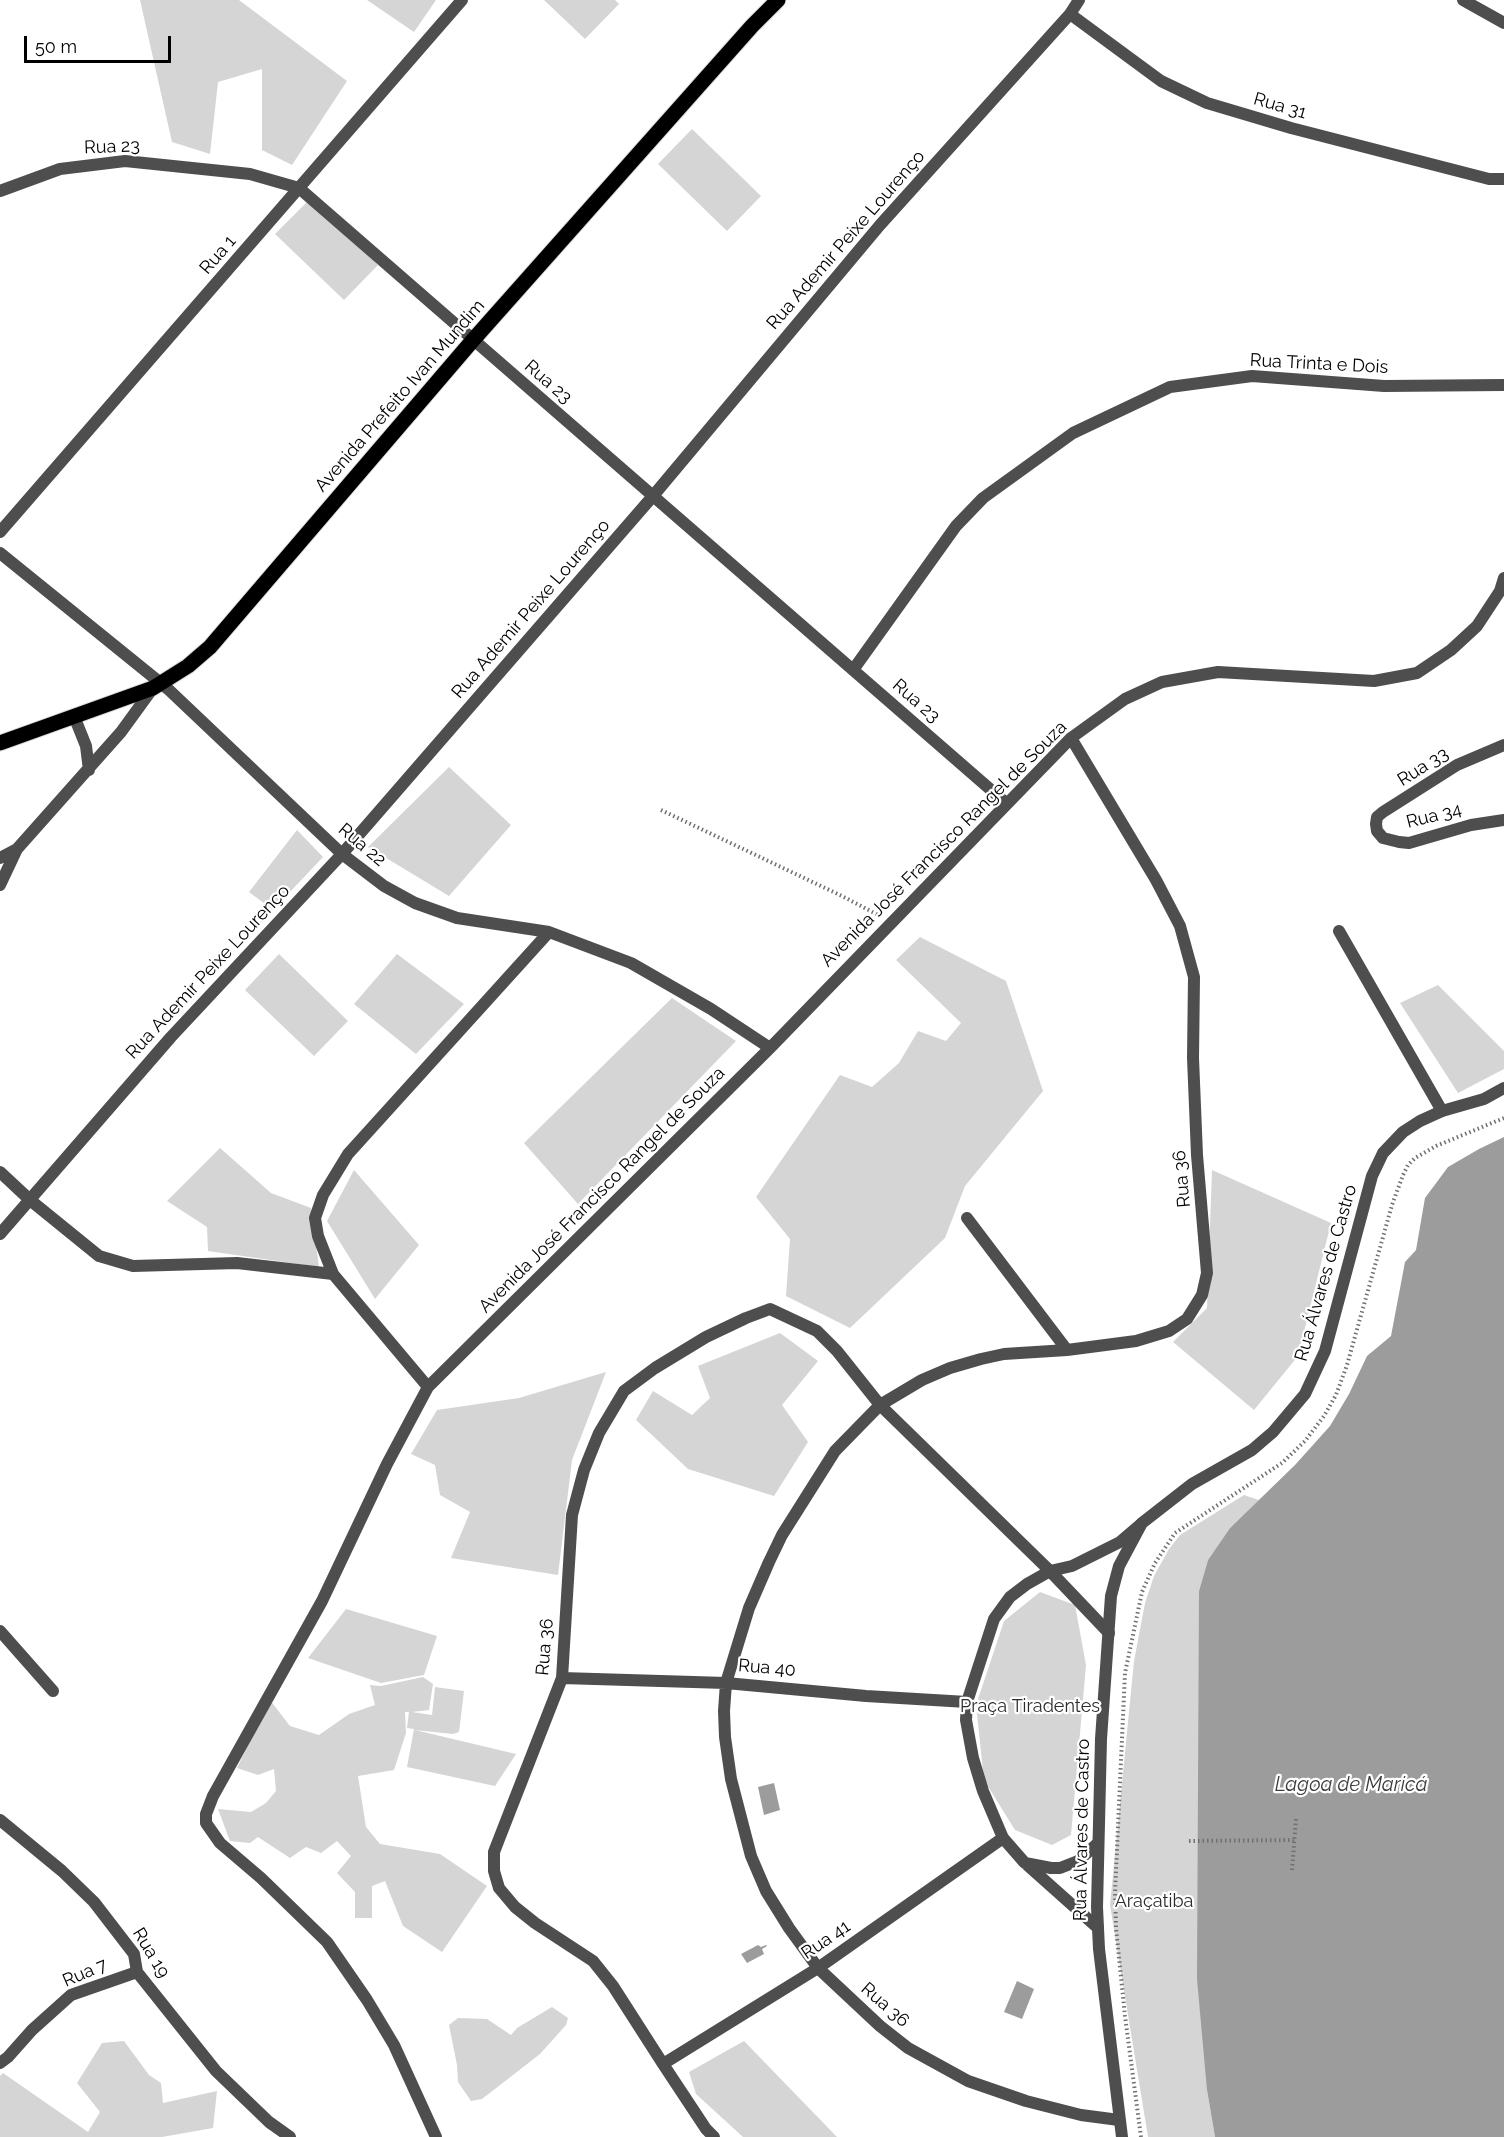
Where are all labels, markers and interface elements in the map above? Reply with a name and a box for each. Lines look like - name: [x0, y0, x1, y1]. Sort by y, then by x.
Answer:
- scale bar: [27, 24, 174, 62]
- text: 50 m: [35, 36, 77, 57]
- street label: Rua 31: [1251, 88, 1309, 124]
- street label: Rua 23: [84, 135, 140, 159]
- street label: Rua Ademir Peixe Lourenço: [762, 146, 930, 334]
- street label: Rua 1: [195, 231, 241, 279]
- street label: Avenida Prefeito Ivan Mundim: [311, 295, 489, 497]
- street label: Rua Trinta e Dois: [1249, 350, 1389, 378]
- street label: Rua 23: [520, 356, 576, 408]
- street label: Rua Ademir Peixe Lourenço: [447, 515, 615, 703]
- street label: Rua 23: [888, 675, 944, 727]
- street label: Avenida José Francisco Rangel de Souza: [817, 717, 1071, 971]
- street label: Rua 33: [1394, 743, 1452, 791]
- street label: Rua 34: [1404, 799, 1464, 833]
- street label: Rua 22: [334, 819, 390, 871]
- street label: Rua Ademir Peixe Lourenço: [122, 880, 294, 1064]
- street label: Avenida José Francisco Rangel de Souza: [475, 1063, 729, 1317]
- street label: Rua 36: [1169, 1150, 1195, 1208]
- street label: Rua Álvares de Castro: [1290, 1182, 1362, 1364]
- street label: Rua 36: [532, 1618, 558, 1676]
- street label: Rua 40: [737, 1655, 797, 1681]
- park label: Praça Tiradentes: [960, 1696, 1100, 1718]
- street label: Rua Álvares de Castro: [1070, 1739, 1094, 1921]
- water label: Lagoa de Maricá: [1275, 1773, 1427, 1797]
- park label: Araçatiba: [1115, 1891, 1193, 1913]
- street label: Rua 41: [797, 1916, 855, 1964]
- street label: Rua 19: [128, 1924, 174, 1982]
- street label: Rua 7: [59, 1954, 111, 1992]
- street label: Rua 36: [856, 1978, 914, 2032]

